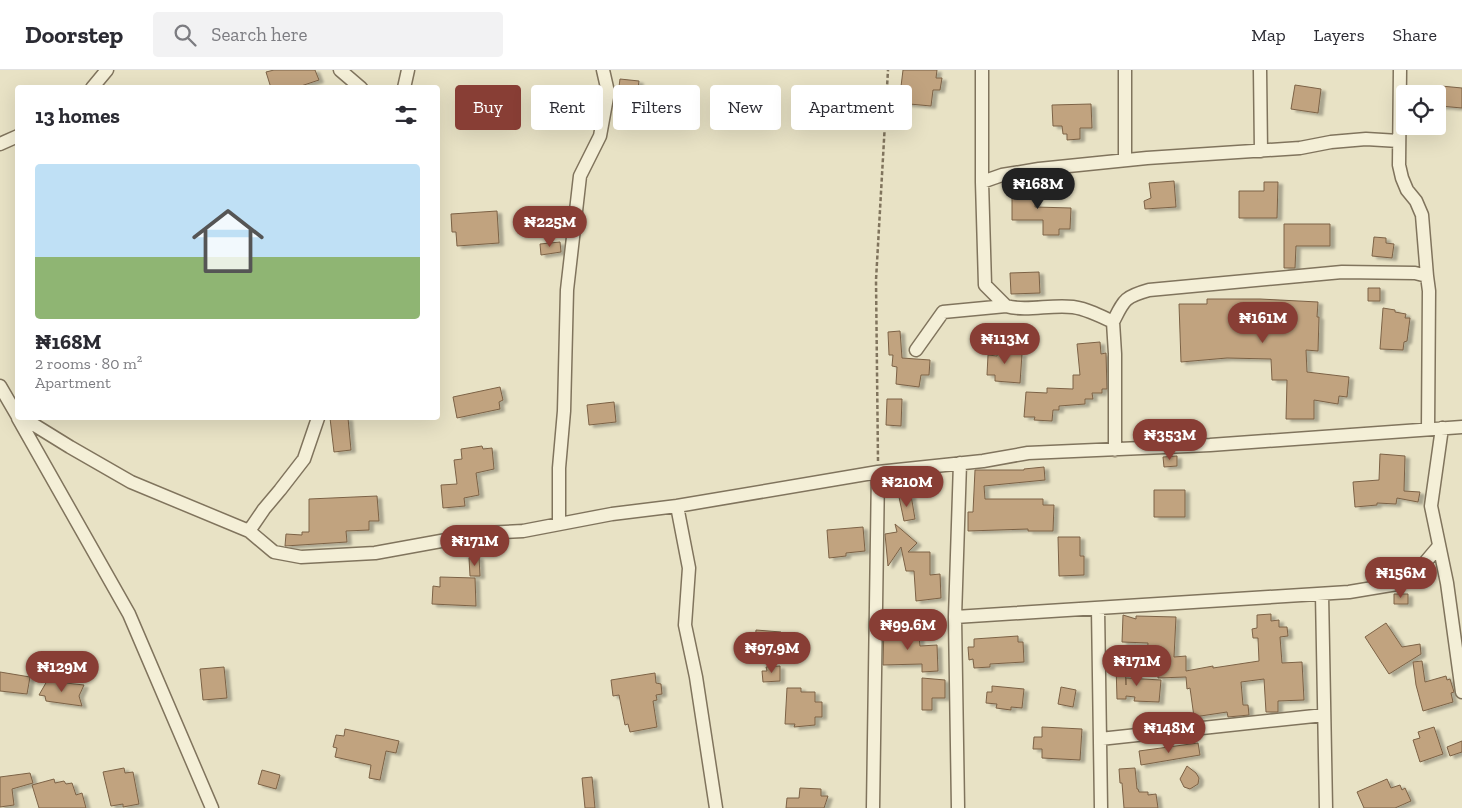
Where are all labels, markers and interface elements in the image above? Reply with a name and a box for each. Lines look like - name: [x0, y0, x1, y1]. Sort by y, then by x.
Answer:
- search box: [153, 12, 503, 57]
- text: Doorstep: [25, 20, 123, 49]
- icon: search: [171, 21, 199, 49]
- text: Search here: [211, 23, 308, 46]
- text: Map: [1251, 24, 1286, 46]
- text: Layers: [1314, 24, 1365, 46]
- text: Share: [1393, 24, 1437, 46]
- chip: Buy: [455, 85, 521, 130]
- chip: Rent: [531, 85, 603, 130]
- chip: Filters: [613, 85, 700, 130]
- chip: New: [710, 85, 781, 130]
- chip: Apartment: [791, 85, 912, 130]
- map controls: [1396, 85, 1446, 135]
- button: locate: [1396, 85, 1446, 135]
- icon: filters: [392, 101, 420, 129]
- text: 13 homes: [35, 103, 120, 128]
- pin: ₦168M: [1003, 168, 1073, 210]
- text: ₦168M: [1013, 174, 1063, 193]
- icon: home: [183, 196, 273, 286]
- pin: ₦225M: [515, 206, 585, 248]
- text: ₦225M: [524, 212, 576, 231]
- pin: ₦161M: [1228, 302, 1298, 344]
- text: ₦161M: [1239, 308, 1287, 327]
- pin: ₦113M: [970, 322, 1040, 365]
- text: ₦168M: [35, 329, 101, 354]
- text: ₦113M: [981, 329, 1029, 348]
- text: 2 rooms · 80 m²: [35, 354, 142, 373]
- text: Apartment: [35, 373, 111, 392]
- pin: ₦353M: [1135, 418, 1205, 461]
- text: ₦353M: [1144, 425, 1196, 444]
- pin: ₦210M: [872, 466, 942, 508]
- text: ₦210M: [881, 472, 933, 491]
- pin: ₦171M: [440, 524, 510, 567]
- text: ₦171M: [451, 531, 499, 550]
- pin: ₦156M: [1366, 556, 1436, 599]
- text: ₦156M: [1376, 563, 1426, 582]
- pin: ₦99.6M: [867, 608, 949, 651]
- text: ₦99.6M: [880, 615, 936, 634]
- pin: ₦97.9M: [731, 632, 813, 674]
- text: ₦97.9M: [744, 638, 800, 657]
- pin: ₦171M: [1102, 644, 1172, 687]
- pin: ₦129M: [27, 650, 97, 693]
- text: ₦171M: [1113, 651, 1161, 670]
- text: ₦129M: [37, 657, 87, 676]
- pin: ₦148M: [1134, 712, 1204, 754]
- text: ₦148M: [1143, 718, 1195, 737]

